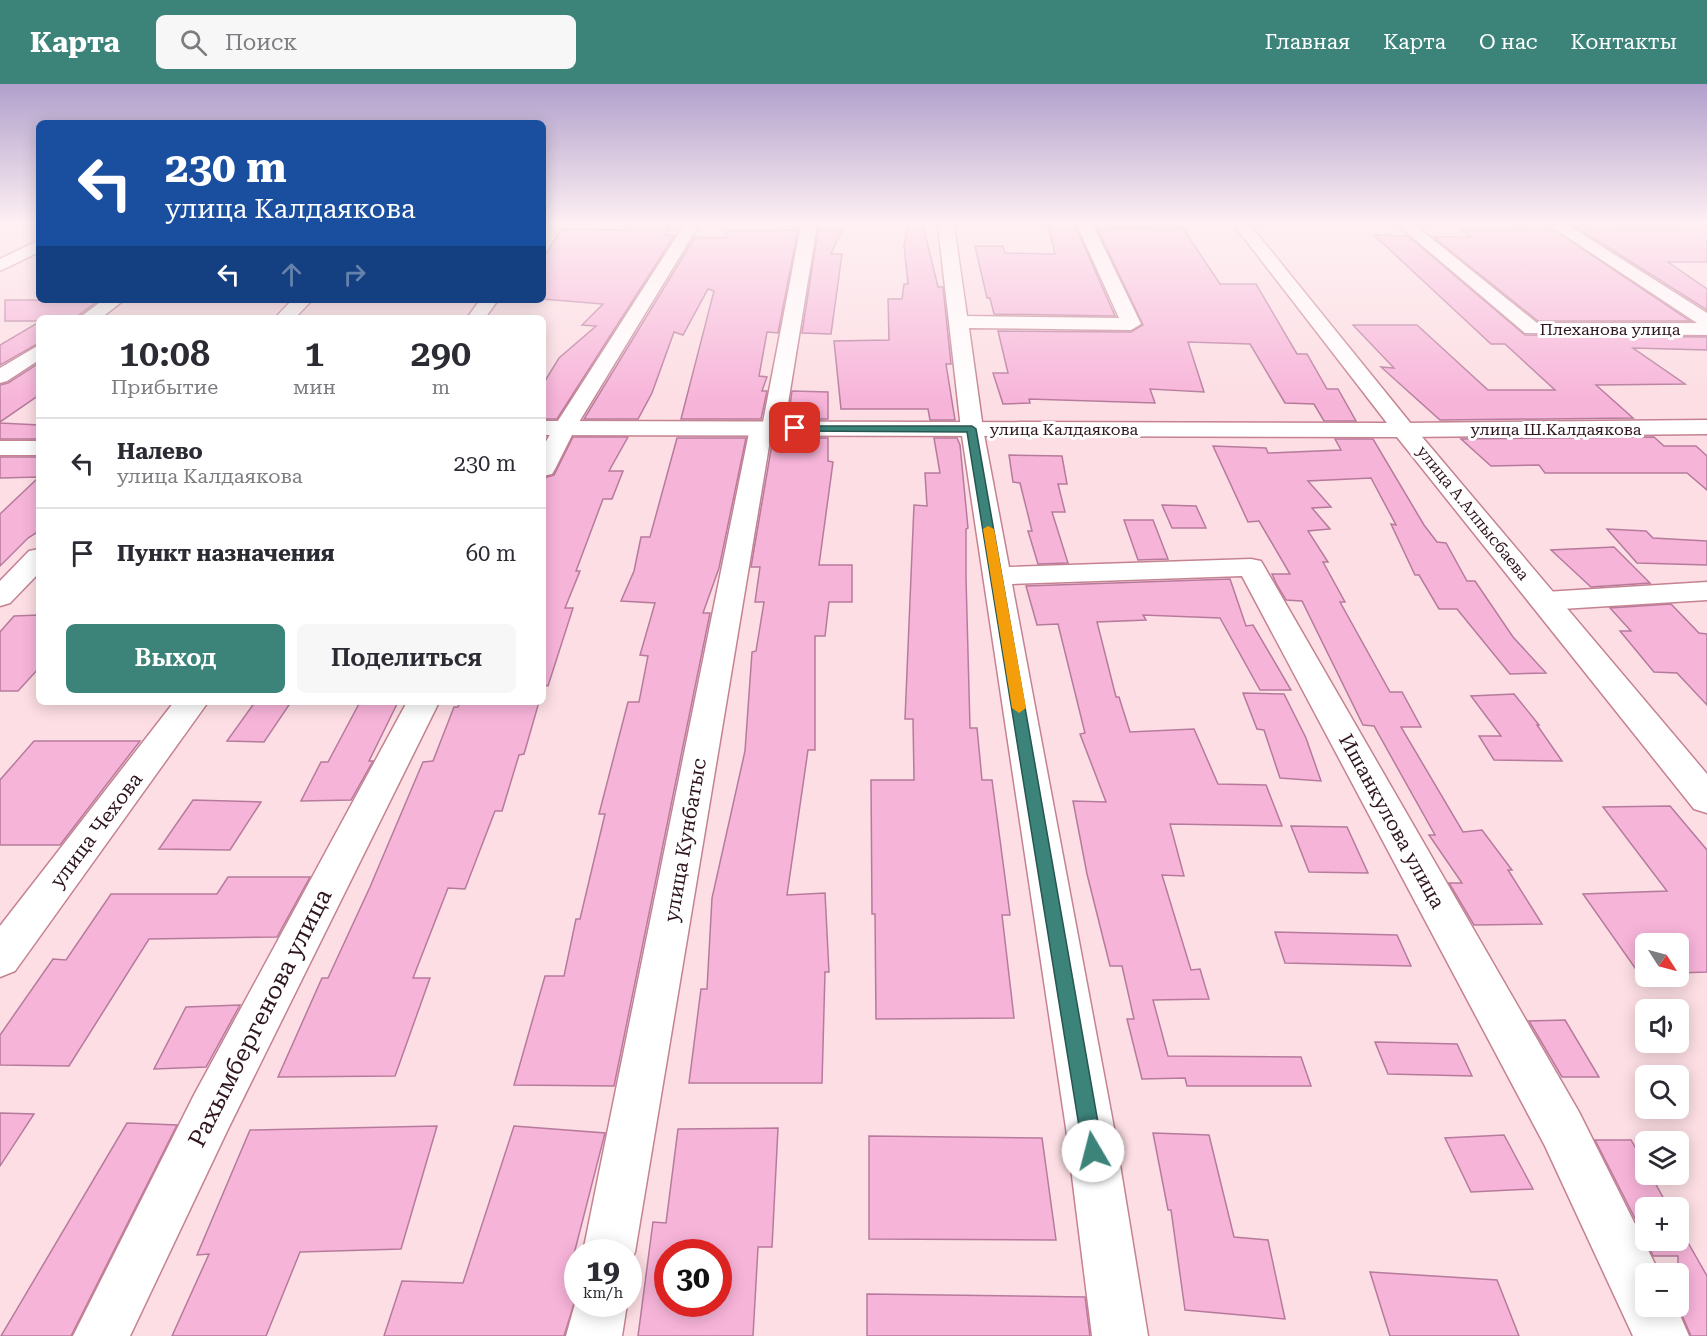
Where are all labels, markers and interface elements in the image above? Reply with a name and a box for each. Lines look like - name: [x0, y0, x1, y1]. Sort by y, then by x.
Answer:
- search box: [156, 15, 576, 69]
- text: Карта: [30, 26, 120, 59]
- icon: search: [177, 26, 210, 59]
- text: Поиск: [225, 30, 297, 55]
- text: Главная: [1265, 30, 1350, 54]
- text: Карта: [1383, 30, 1446, 54]
- text: О нас: [1479, 30, 1538, 54]
- text: Контакты: [1571, 30, 1677, 54]
- text: 230 m: [165, 143, 287, 192]
- icon: left: [66, 144, 144, 222]
- text: улица Калдаякова: [165, 193, 416, 225]
- icon: left: [212, 258, 245, 291]
- icon: ahead: [275, 258, 308, 291]
- icon: right: [338, 258, 371, 291]
- street label: Плеханова улица: [1540, 320, 1681, 339]
- text: 10:08: [119, 333, 210, 375]
- text: 1: [304, 333, 324, 375]
- text: 290: [411, 333, 471, 375]
- text: Прибытие: [111, 375, 218, 399]
- text: мин: [293, 375, 336, 399]
- text: m: [432, 375, 450, 399]
- pin: [769, 402, 820, 453]
- icon: arrive: [778, 411, 811, 444]
- street label: улица Калдаякова: [990, 420, 1139, 439]
- street label: улица Ш.Калдаякова: [1471, 420, 1642, 439]
- text: Налево: [117, 439, 203, 464]
- street label: улица А.Алпысбаева: [1413, 442, 1533, 584]
- icon: left: [66, 447, 99, 480]
- text: 230 m: [453, 451, 516, 476]
- text: улица Калдаякова: [117, 464, 303, 488]
- icon: arrive: [66, 537, 99, 570]
- text: Пункт назначения: [117, 541, 335, 566]
- text: 60 m: [466, 541, 516, 566]
- button: Выход: [66, 624, 285, 693]
- button: Поделиться: [297, 624, 516, 693]
- street label: Ишанкулова улица: [1334, 729, 1450, 913]
- street label: улица Кунбатыс: [659, 756, 711, 924]
- street label: улица Чехова: [45, 767, 147, 892]
- street label: Рахымбергенова улица: [183, 884, 337, 1152]
- north arrow: [1635, 933, 1689, 987]
- map controls: [1635, 933, 1689, 1317]
- button: sound: [1635, 999, 1689, 1053]
- button: search: [1635, 1065, 1689, 1119]
- position arrow: [1061, 1119, 1125, 1183]
- button: layers: [1635, 1131, 1689, 1185]
- button: +: [1635, 1197, 1689, 1251]
- speed limit sign: 30: [654, 1239, 732, 1317]
- text: 19: [586, 1253, 620, 1288]
- button: −: [1635, 1263, 1689, 1317]
- text: km/h: [583, 1284, 623, 1302]

